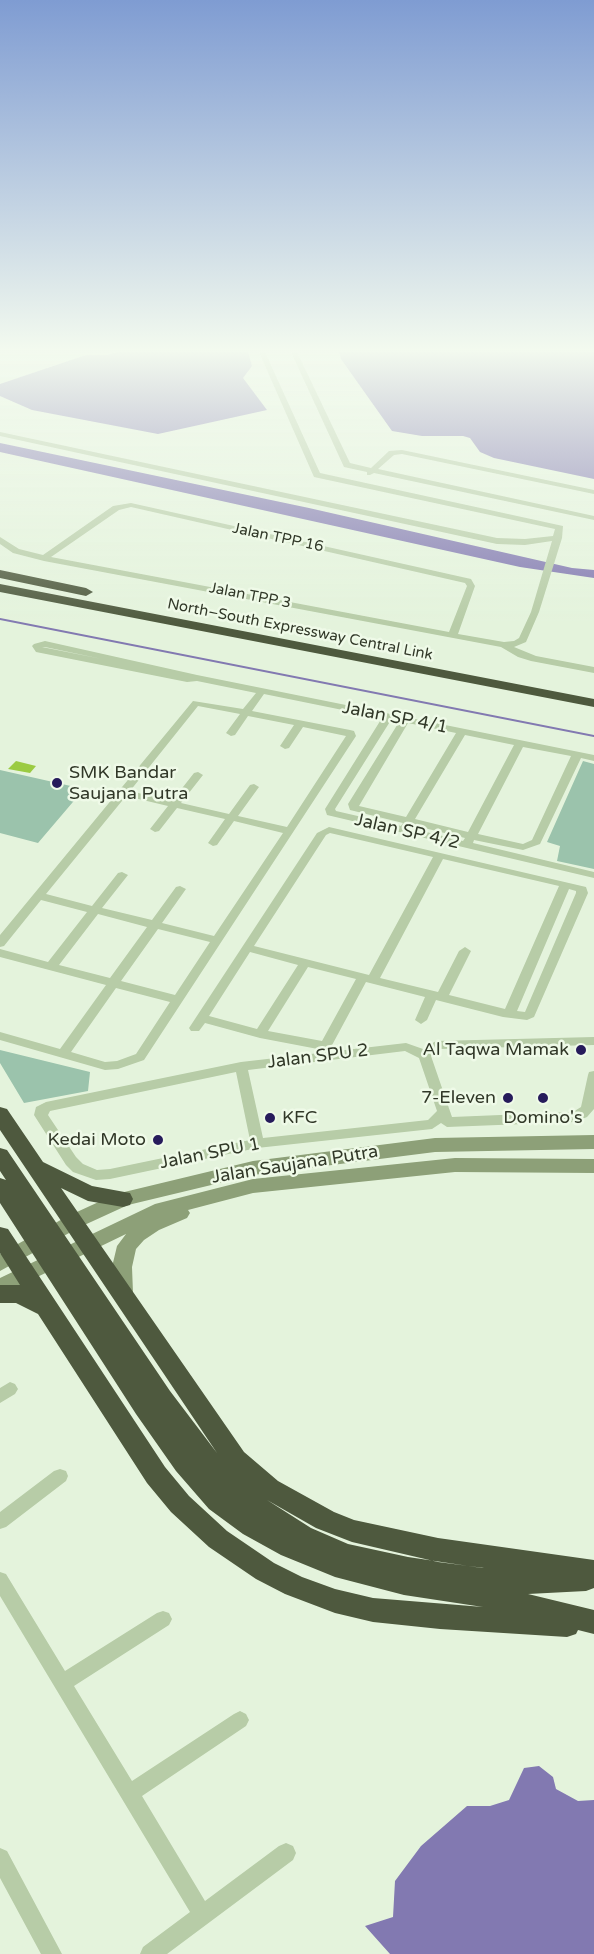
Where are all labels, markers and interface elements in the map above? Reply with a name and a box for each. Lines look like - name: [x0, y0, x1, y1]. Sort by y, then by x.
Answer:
- street label: Jalan TPP 16: [231, 520, 325, 556]
- street label: Jalan TPP 3: [207, 579, 293, 613]
- street label: North–South Expressway Central Link: [166, 595, 434, 665]
- street label: Jalan SP 4/1: [340, 697, 450, 739]
- place label: SMK Bandar Saujana Putra: [69, 762, 188, 804]
- marker: SMK Bandar Saujana Putra: [50, 776, 64, 790]
- street label: Jalan SP 4/2: [352, 809, 462, 855]
- place label: Al Taqwa Mamak: [423, 1039, 569, 1061]
- street label: Jalan SPU 2: [266, 1040, 370, 1074]
- marker: Al Taqwa Mamak: [574, 1043, 588, 1057]
- place label: 7-Eleven: [421, 1087, 496, 1109]
- marker: 7-Eleven: [501, 1091, 515, 1105]
- marker: Domino's: [536, 1091, 550, 1105]
- place label: KFC: [282, 1107, 317, 1129]
- place label: Domino's: [503, 1107, 583, 1129]
- marker: KFC: [263, 1111, 277, 1125]
- place label: Kedai Moto: [47, 1129, 146, 1151]
- marker: Kedai Moto: [151, 1133, 165, 1147]
- street label: Jalan SPU 1: [158, 1134, 262, 1174]
- street label: Jalan Saujana Putra: [210, 1141, 380, 1189]

